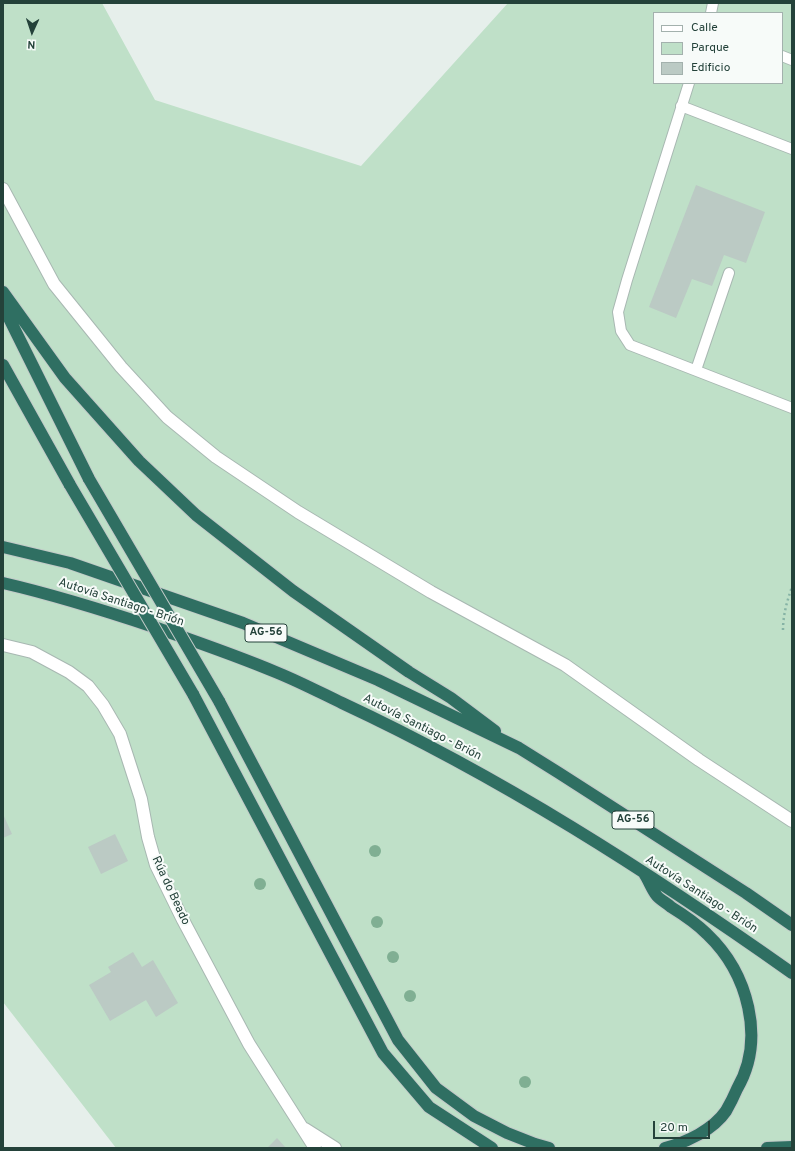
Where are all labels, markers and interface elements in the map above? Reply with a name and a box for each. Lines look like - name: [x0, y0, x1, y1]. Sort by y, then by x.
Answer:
- north arrow: [12, 12, 52, 52]
- legend: [653, 12, 783, 84]
- text: Calle: [691, 20, 718, 36]
- text: N: [27, 37, 36, 51]
- text: Parque: [691, 40, 729, 56]
- text: Edificio: [691, 60, 730, 76]
- street label: Autovía Santiago - Brión: [56, 576, 186, 630]
- road number: AG-56: [245, 624, 287, 642]
- street label: Autovía Santiago - Brión: [360, 692, 484, 764]
- road number: AG-56: [612, 811, 654, 829]
- street label: Autovía Santiago - Brión: [642, 853, 760, 937]
- street label: Rúa do Beado: [148, 854, 192, 928]
- scale bar: [655, 1113, 712, 1139]
- text: 20 m: [660, 1120, 688, 1136]

